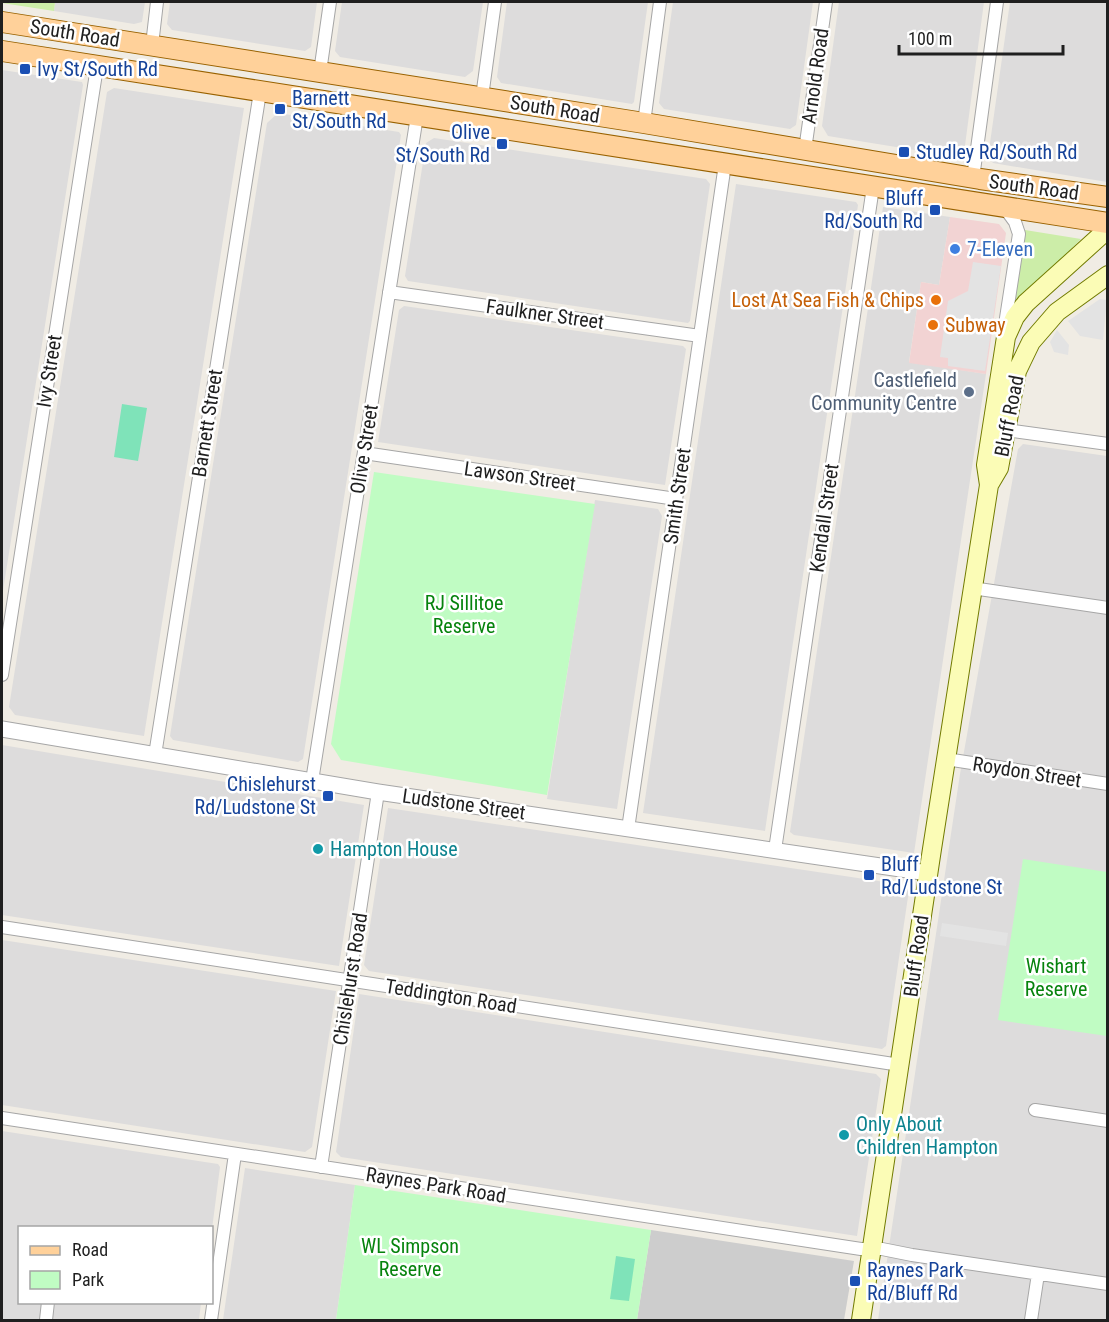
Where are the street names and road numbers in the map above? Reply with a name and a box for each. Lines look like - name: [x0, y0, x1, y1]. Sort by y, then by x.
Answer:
- street label: South Road: [28, 14, 122, 52]
- street label: Arnold Road: [796, 26, 834, 126]
- street label: South Road: [508, 90, 602, 128]
- street label: South Road: [988, 169, 1080, 205]
- street label: Faulkner Street: [485, 294, 606, 334]
- street label: Ivy Street: [31, 333, 67, 409]
- street label: Barnett Street: [187, 367, 227, 479]
- street label: Bluff Road: [989, 373, 1029, 459]
- street label: Olive Street: [345, 402, 383, 496]
- street label: Smith Street: [658, 446, 696, 546]
- street label: Lawson Street: [463, 456, 577, 496]
- street label: Kendall Street: [804, 462, 844, 574]
- street label: Roydon Street: [971, 752, 1083, 792]
- street label: Ludstone Street: [401, 783, 527, 825]
- street label: Chislehurst Road: [328, 911, 372, 1047]
- street label: Bluff Road: [898, 913, 934, 999]
- street label: Teddington Road: [383, 974, 519, 1018]
- street label: Raynes Park Road: [364, 1162, 508, 1208]

